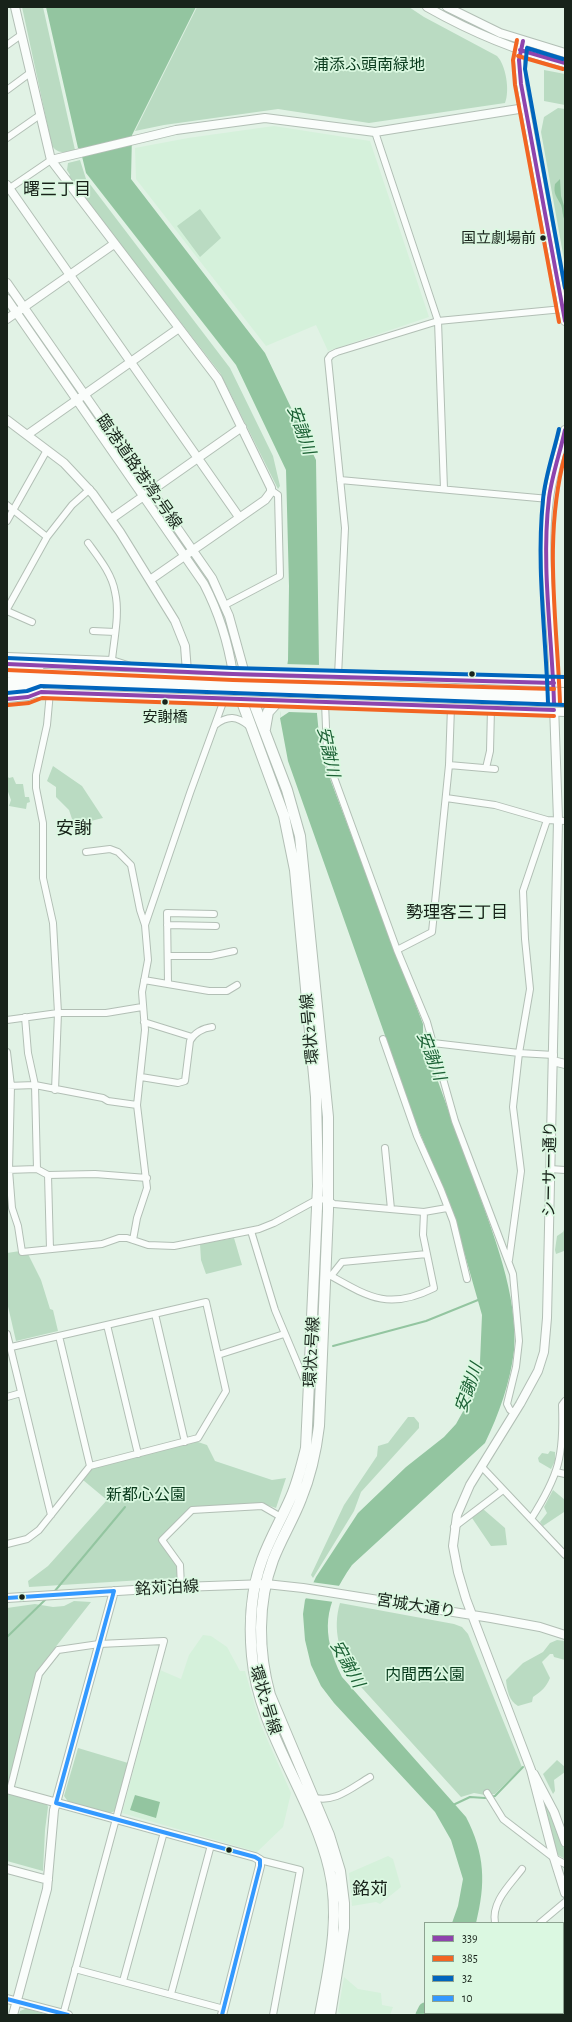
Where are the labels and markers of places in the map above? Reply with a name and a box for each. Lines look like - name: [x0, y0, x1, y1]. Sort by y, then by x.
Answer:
- place label: 国立劇場前: [461, 229, 536, 247]
- marker: 国立劇場前: [538, 233, 548, 243]
- unlabelled marker: [467, 669, 477, 679]
- marker: 安謝橋: [160, 697, 170, 707]
- place label: 安謝橋: [143, 708, 187, 726]
- unlabelled marker: [17, 1592, 27, 1602]
- unlabelled marker: [224, 1845, 234, 1855]

